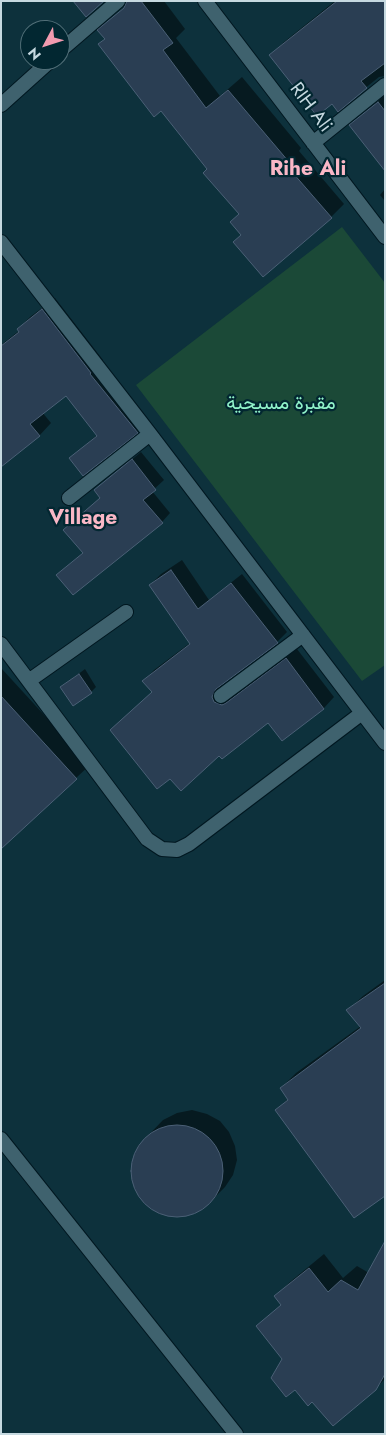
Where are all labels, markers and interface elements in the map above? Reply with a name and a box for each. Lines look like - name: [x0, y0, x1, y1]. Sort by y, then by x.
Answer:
- north arrow: [20, 20, 70, 70]
- text: N: [23, 43, 46, 65]
- street label: RIH Ali: [284, 79, 336, 137]
- district label: Rihe Ali: [270, 157, 346, 183]
- park label: مقبرة مسيحية: [226, 393, 336, 415]
- district label: Village: [49, 506, 117, 532]

